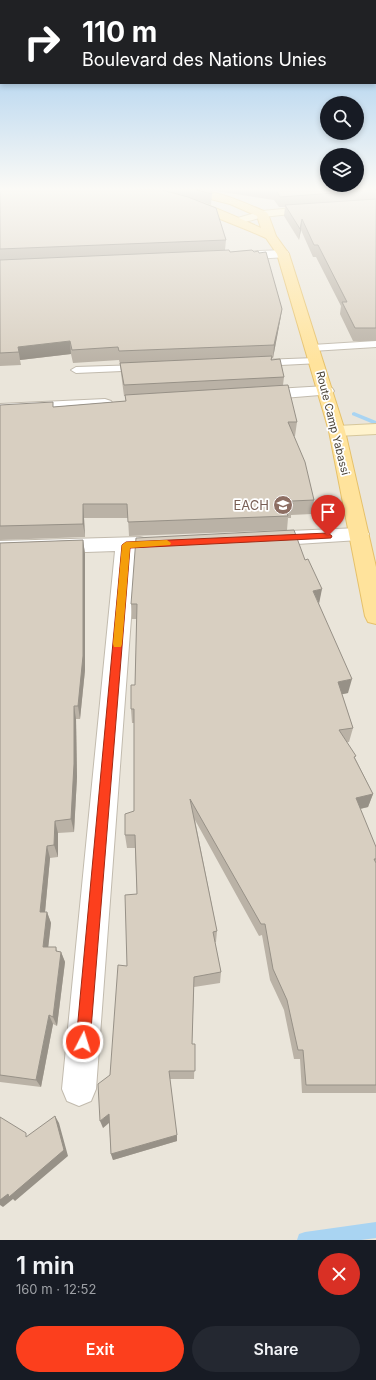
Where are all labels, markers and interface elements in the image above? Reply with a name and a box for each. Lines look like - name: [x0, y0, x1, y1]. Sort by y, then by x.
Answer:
- text: 110 m: [82, 15, 157, 49]
- icon: right: [16, 16, 68, 68]
- text: Boulevard des Nations Unies: [82, 49, 327, 70]
- map controls: [320, 96, 364, 192]
- button: search: [320, 96, 364, 140]
- button: layers: [320, 148, 364, 192]
- street label: Route Camp Yabassi: [313, 369, 353, 477]
- school or university icon: EACH: [272, 494, 294, 516]
- pin: [311, 495, 345, 536]
- place label: EACH: [234, 497, 269, 513]
- icon: arrive: [317, 501, 339, 523]
- position arrow: [62, 1021, 104, 1063]
- text: 1 min: [16, 1251, 75, 1280]
- button: close: [318, 1253, 360, 1295]
- text: 160 m · 12:52: [16, 1281, 96, 1297]
- button: Exit: [16, 1326, 184, 1372]
- button: Share: [192, 1326, 360, 1372]

